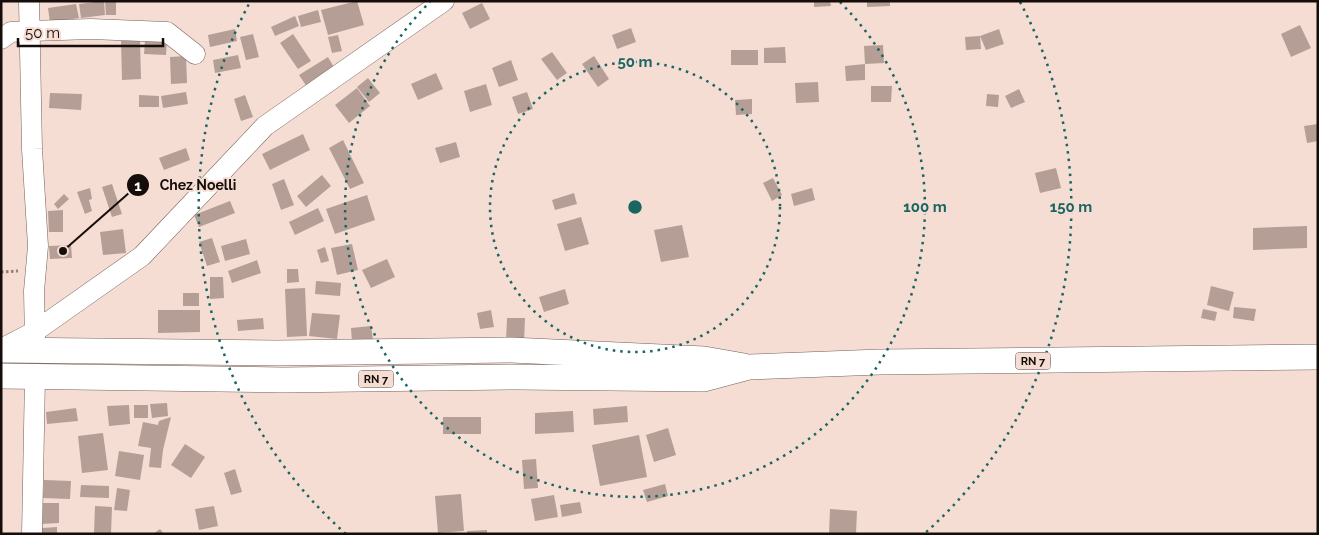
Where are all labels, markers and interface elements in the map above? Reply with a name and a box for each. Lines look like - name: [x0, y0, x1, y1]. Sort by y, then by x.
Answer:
- scale bar: [18, 15, 162, 47]
- text: 50 m: [25, 24, 60, 42]
- text: 50 m: [617, 53, 653, 71]
- callout: Chez Noelli: [125, 171, 247, 200]
- text: 1: [134, 177, 142, 195]
- text: Chez Noelli: [160, 177, 236, 193]
- centre of rings: [626, 198, 644, 216]
- text: 100 m: [903, 198, 947, 216]
- text: 150 m: [1050, 198, 1092, 216]
- road number: RN 7: [1016, 352, 1050, 370]
- road number: RN 7: [358, 370, 394, 388]

